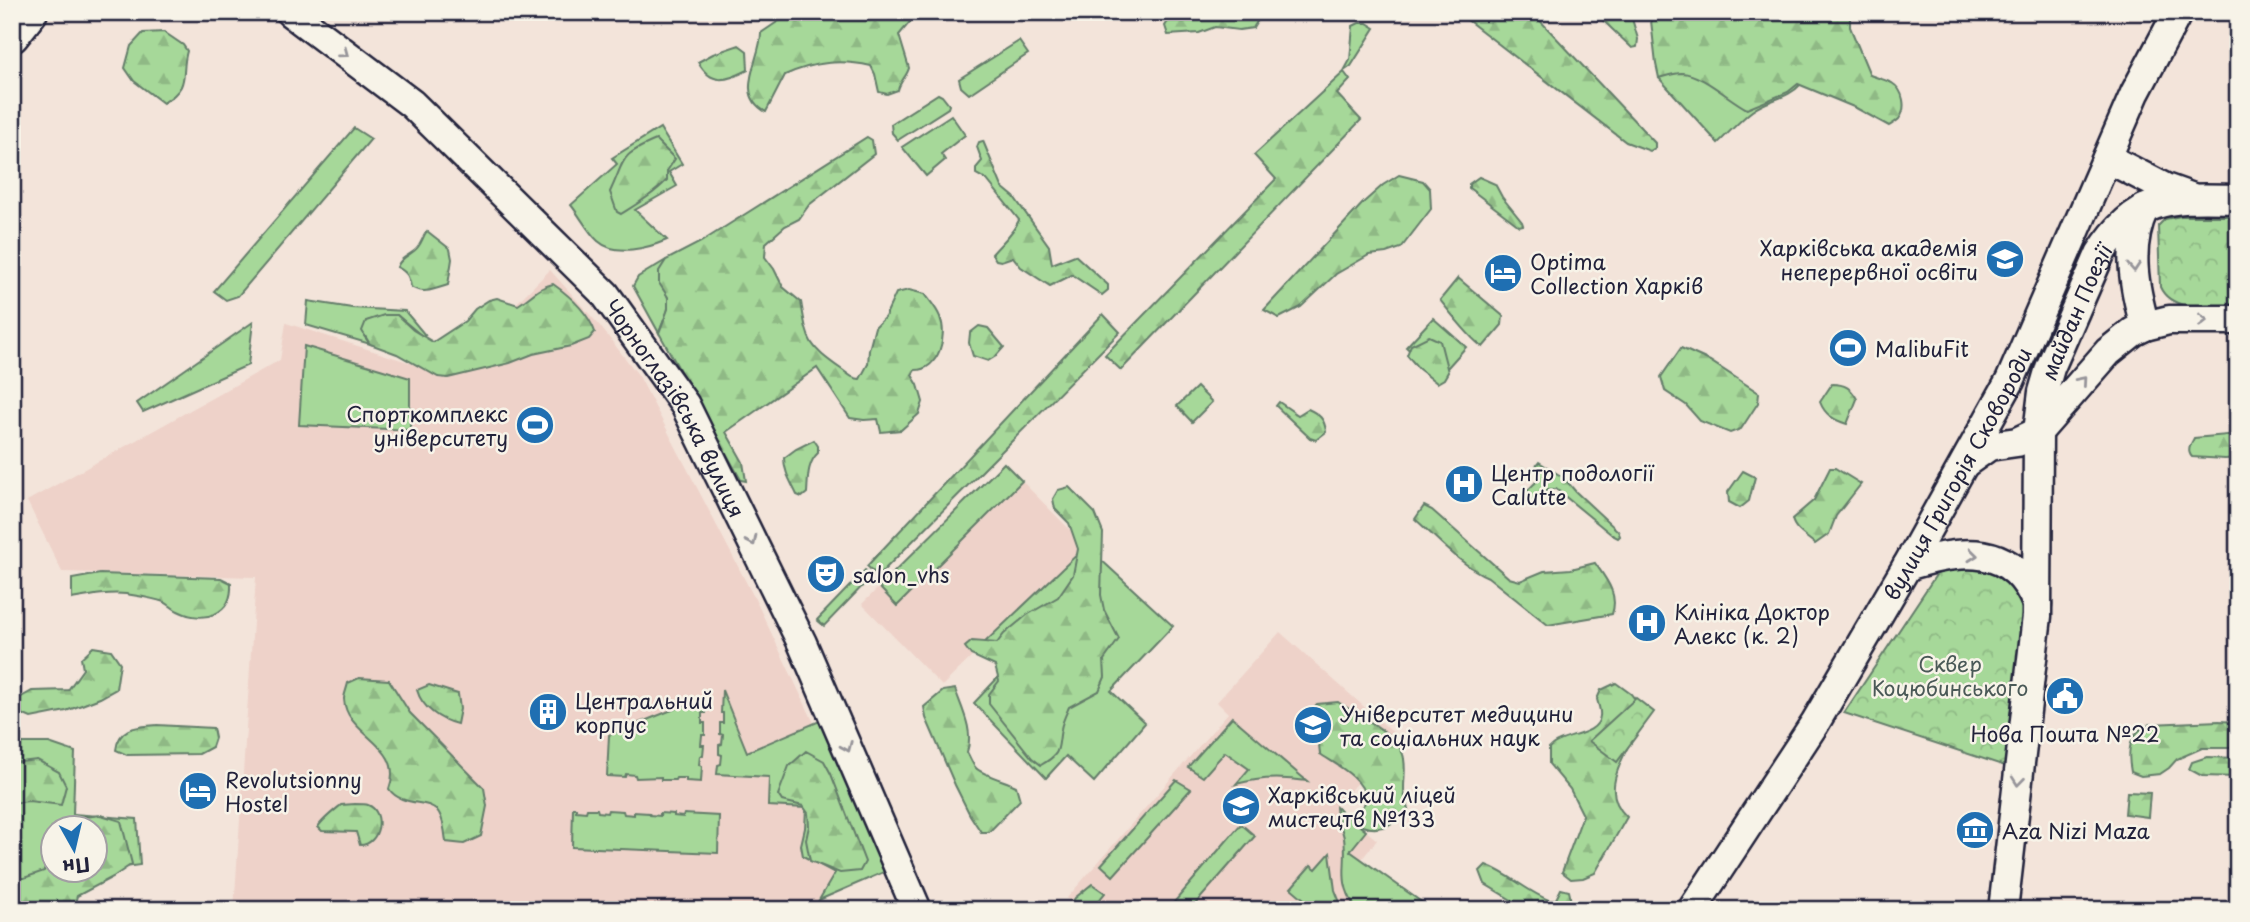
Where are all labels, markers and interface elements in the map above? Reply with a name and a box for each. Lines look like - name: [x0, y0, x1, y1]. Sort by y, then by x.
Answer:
- one-way arrow: [337, 45, 349, 58]
- place label: Харківська академія неперервної освіти: [1760, 231, 1978, 287]
- street label: майдан Поезії: [2031, 235, 2120, 383]
- school or university icon: Харківська академія неперервної освіти: [1984, 238, 2026, 280]
- place label: Optima Collection Харкiв: [1530, 245, 1703, 301]
- hotel icon: Optima Collection Харкiв: [1482, 252, 1524, 294]
- one-way arrow: [2126, 262, 2141, 273]
- street label: Чорноглазівська вулиця: [597, 292, 754, 522]
- one-way arrow: [2198, 312, 2209, 328]
- sports icon: MalibuFit: [1827, 327, 1869, 369]
- place label: MalibuFit: [1875, 332, 1969, 364]
- street label: вулиця Григорія Сковороди: [1875, 342, 2039, 606]
- one-way arrow: [2074, 376, 2087, 389]
- place label: Спорткомплекс університету: [346, 397, 508, 453]
- sports icon: Спорткомплекс університету: [514, 404, 556, 446]
- place label: Центр подології Calutte: [1491, 456, 1655, 512]
- hospital icon: Центр подології Calutte: [1443, 463, 1485, 505]
- one-way arrow: [744, 534, 758, 546]
- one-way arrow: [1968, 547, 1979, 562]
- theatre icon: salon_vhs: [805, 553, 847, 595]
- place label: salon_vhs: [853, 558, 950, 590]
- place label: Клініка Доктор Алекс (к. 2): [1674, 595, 1830, 651]
- hospital icon: Клініка Доктор Алекс (к. 2): [1626, 602, 1668, 644]
- park label: Сквер Коцюбинського: [1872, 647, 2028, 703]
- public building icon: Нова Пошта №22: [2044, 675, 2086, 717]
- place label: Центральний корпус: [575, 684, 713, 740]
- building icon: Центральний корпус: [527, 691, 569, 733]
- place label: Університет медицини та соціальних наук: [1340, 697, 1574, 753]
- school or university icon: Університет медицини та соціальних наук: [1292, 704, 1334, 746]
- place label: Нова Пошта №22: [1970, 717, 2160, 749]
- one-way arrow: [839, 741, 853, 753]
- place label: Revolutsionny Hostel: [225, 763, 362, 819]
- hotel icon: Revolutsionny Hostel: [177, 770, 219, 812]
- one-way arrow: [2011, 775, 2026, 787]
- place label: Харківський ліцей мистецтв №133: [1268, 778, 1456, 834]
- school or university icon: Харківський ліцей мистецтв №133: [1220, 785, 1262, 827]
- museum icon: Aza Nizi Maza: [1954, 809, 1996, 851]
- north arrow: [38, 814, 108, 884]
- place label: Aza Nizi Maza: [2002, 814, 2151, 846]
- text: Пн: [61, 851, 92, 883]

